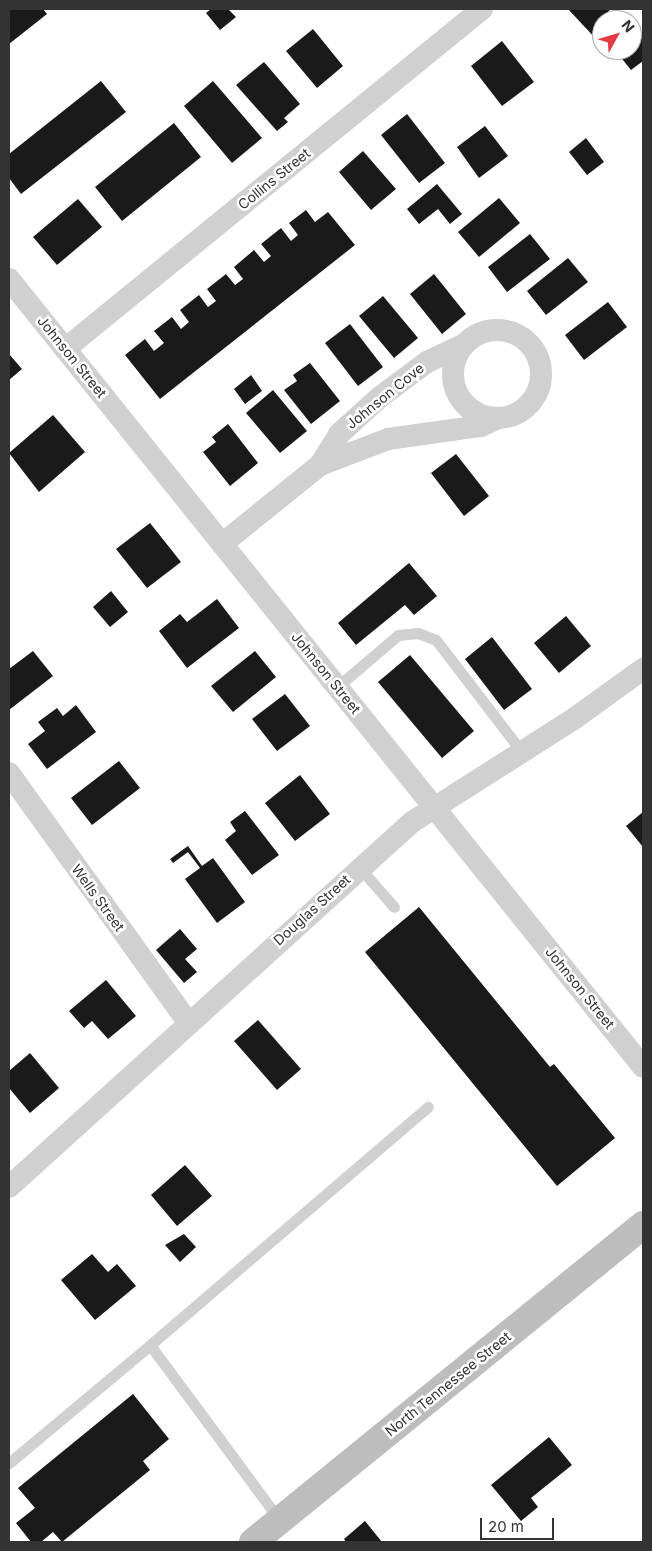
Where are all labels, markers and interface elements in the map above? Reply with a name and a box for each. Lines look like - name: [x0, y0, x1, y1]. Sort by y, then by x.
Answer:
- north arrow: [592, 10, 642, 60]
- text: N: [618, 16, 638, 35]
- street label: Collins Street: [235, 145, 313, 213]
- street label: Johnson Street: [34, 313, 110, 401]
- street label: Johnson Cove: [343, 360, 427, 432]
- street label: Johnson Street: [288, 629, 364, 717]
- street label: Wells Street: [68, 861, 128, 935]
- street label: Douglas Street: [270, 871, 354, 949]
- street label: Johnson Street: [542, 944, 618, 1032]
- street label: North Tennessee Street: [382, 1328, 514, 1440]
- scale bar: [482, 1508, 556, 1540]
- text: 20 m: [488, 1517, 524, 1536]

